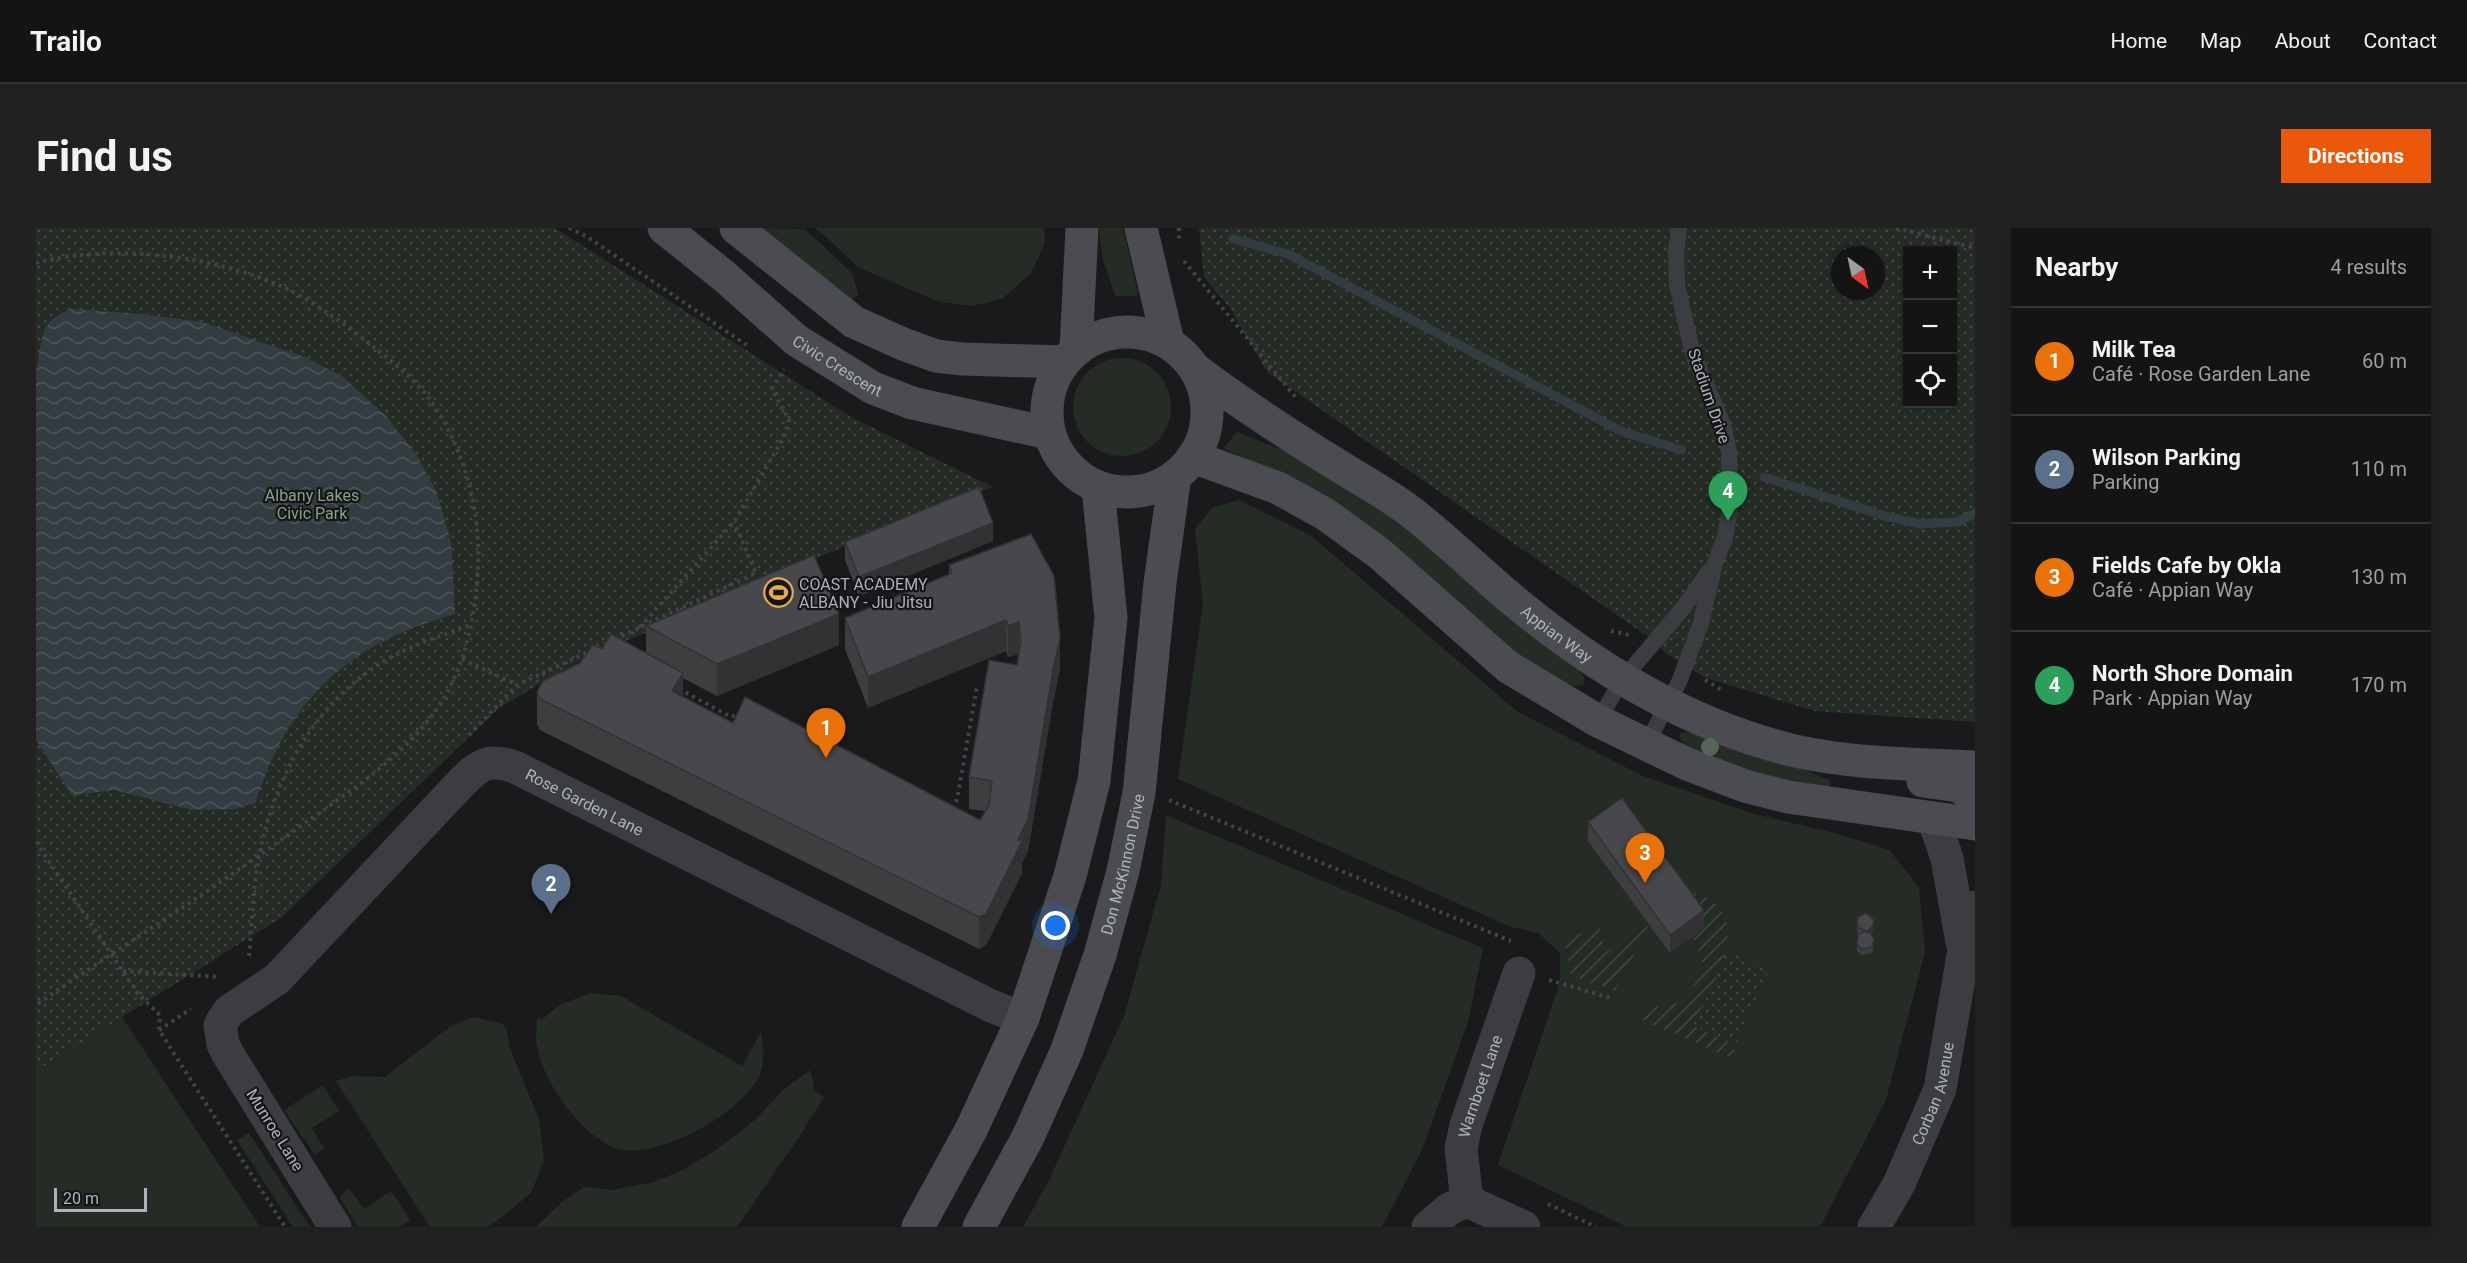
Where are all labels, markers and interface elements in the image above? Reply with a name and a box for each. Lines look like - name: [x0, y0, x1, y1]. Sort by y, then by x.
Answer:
- text: Trailo: [30, 25, 102, 58]
- text: Home: [2111, 29, 2167, 53]
- text: Map: [2200, 29, 2242, 53]
- text: About: [2275, 29, 2331, 53]
- text: Contact: [2364, 29, 2437, 53]
- button: Directions: [2281, 129, 2431, 183]
- text: Find us: [36, 132, 173, 181]
- north arrow: [1831, 246, 1885, 300]
- map controls: [1903, 246, 1957, 408]
- button: +: [1903, 246, 1957, 300]
- text: Nearby: [2035, 252, 2118, 282]
- text: 4 results: [2331, 255, 2407, 279]
- button: −: [1903, 300, 1957, 354]
- street label: Civic Crescent: [789, 331, 885, 400]
- text: Milk Tea: [2092, 337, 2176, 362]
- street label: Stadium Drive: [1684, 346, 1734, 446]
- text: 1: [2049, 349, 2060, 373]
- text: 60 m: [2362, 349, 2407, 373]
- button: locate: [1903, 354, 1957, 408]
- text: Café · Rose Garden Lane: [2092, 362, 2310, 386]
- text: Wilson Parking: [2092, 445, 2241, 470]
- text: 2: [2049, 457, 2060, 481]
- text: 110 m: [2351, 457, 2407, 481]
- text: Parking: [2092, 470, 2159, 494]
- pin: 4: [1708, 472, 1748, 521]
- park label: Albany Lakes Civic Park: [265, 486, 359, 523]
- text: Fields Cafe by Okla: [2092, 553, 2281, 578]
- text: 3: [2049, 565, 2060, 589]
- text: 130 m: [2351, 565, 2407, 589]
- place label: COAST ACADEMY ALBANY - Jiu Jitsu: [799, 575, 932, 612]
- sports icon: COAST ACADEMY ALBANY - Jiu Jitsu: [762, 577, 794, 609]
- text: Café · Appian Way: [2092, 578, 2253, 602]
- street label: Appian Way: [1517, 601, 1597, 667]
- text: North Shore Domain: [2092, 661, 2293, 686]
- text: 4: [2049, 673, 2060, 697]
- text: 170 m: [2351, 673, 2407, 697]
- text: Park · Appian Way: [2092, 686, 2252, 710]
- pin: 1: [806, 708, 846, 758]
- street label: Rose Garden Lane: [522, 764, 647, 839]
- street label: Don McKinnon Drive: [1097, 792, 1148, 937]
- pin: 3: [1626, 834, 1664, 883]
- pin: 2: [532, 864, 570, 914]
- your location: [1041, 911, 1070, 940]
- street label: Warnboet Lane: [1454, 1032, 1506, 1139]
- street label: Corban Avenue: [1907, 1040, 1957, 1148]
- street label: Munroe Lane: [242, 1085, 308, 1175]
- scale bar: [54, 1185, 147, 1212]
- text: 20 m: [63, 1189, 99, 1208]

